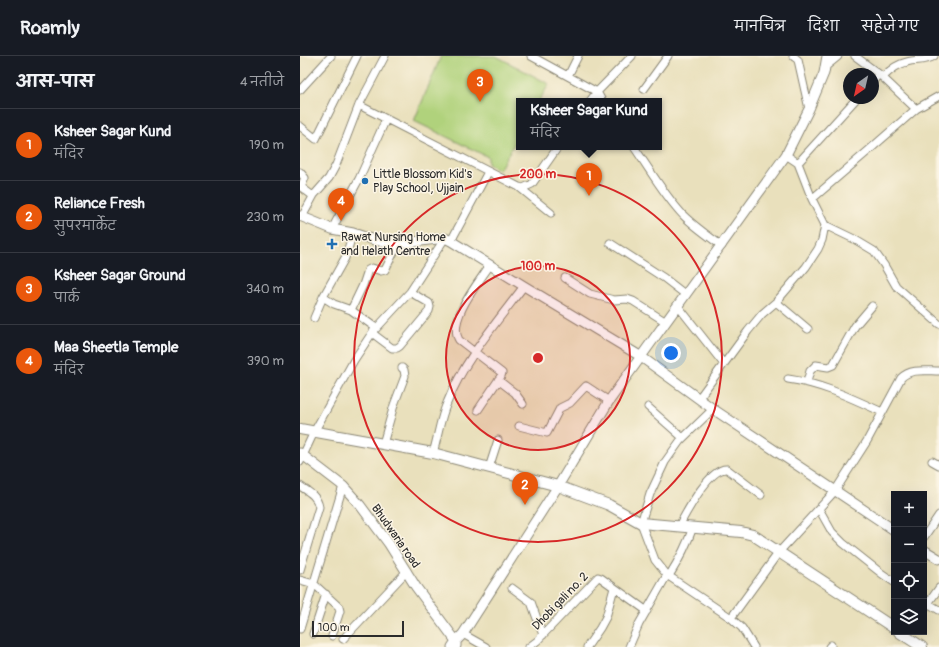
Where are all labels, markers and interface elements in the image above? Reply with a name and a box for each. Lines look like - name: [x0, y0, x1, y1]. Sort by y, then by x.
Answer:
- text: Roamly: [20, 16, 80, 40]
- text: मानचित्र: [734, 18, 786, 35]
- text: दिशा: [808, 18, 839, 35]
- text: सहेजे गए: [861, 18, 919, 35]
- north arrow: [843, 68, 879, 104]
- pin: 3: [467, 69, 493, 102]
- text: आस-पास: [16, 71, 94, 92]
- text: 4 नतीजे: [240, 74, 284, 90]
- popup: [516, 98, 662, 150]
- text: Ksheer Sagar Kund: [530, 101, 648, 120]
- text: Ksheer Sagar Kund: [54, 122, 171, 141]
- text: मंदिर: [530, 125, 560, 141]
- text: 1: [26, 137, 32, 153]
- text: 190 m: [249, 137, 284, 153]
- text: मंदिर: [54, 146, 84, 162]
- pin: 1: [576, 163, 602, 196]
- place label: Little Blossom Kid's Play School, Ujjain: [373, 167, 473, 196]
- text: 200 m: [520, 167, 557, 182]
- marker: Little Blossom Kid's Play School, Ujjain: [360, 176, 370, 186]
- pin: 4: [328, 188, 354, 221]
- text: Reliance Fresh: [54, 194, 145, 213]
- text: 2: [25, 209, 33, 225]
- text: 230 m: [247, 209, 284, 225]
- text: सुपरमार्केट: [54, 218, 116, 234]
- place label: Rawat Nursing Home and Helath Centre: [341, 230, 446, 259]
- marker: Rawat Nursing Home and Helath Centre: [326, 238, 338, 250]
- text: 100 m: [521, 259, 556, 274]
- text: Ksheer Sagar Ground: [54, 266, 185, 285]
- text: 3: [25, 281, 33, 297]
- text: 340 m: [246, 281, 284, 297]
- text: पार्क: [54, 290, 80, 306]
- text: Maa Sheetla Temple: [54, 338, 178, 357]
- your location: [661, 343, 681, 363]
- centre of rings: [531, 351, 545, 365]
- text: 4: [25, 353, 33, 369]
- text: 390 m: [247, 353, 284, 369]
- text: मंदिर: [54, 362, 84, 378]
- pin: 2: [512, 472, 538, 505]
- map controls: [891, 491, 927, 635]
- button: +: [891, 491, 927, 527]
- street label: Bhudwaria road: [368, 501, 423, 571]
- button: −: [891, 527, 927, 563]
- button: locate: [891, 563, 927, 599]
- street label: Dhobi gali no. 2: [529, 569, 592, 633]
- button: layers: [891, 599, 927, 635]
- scale bar: [312, 619, 404, 638]
- text: 100 m: [318, 621, 349, 634]

